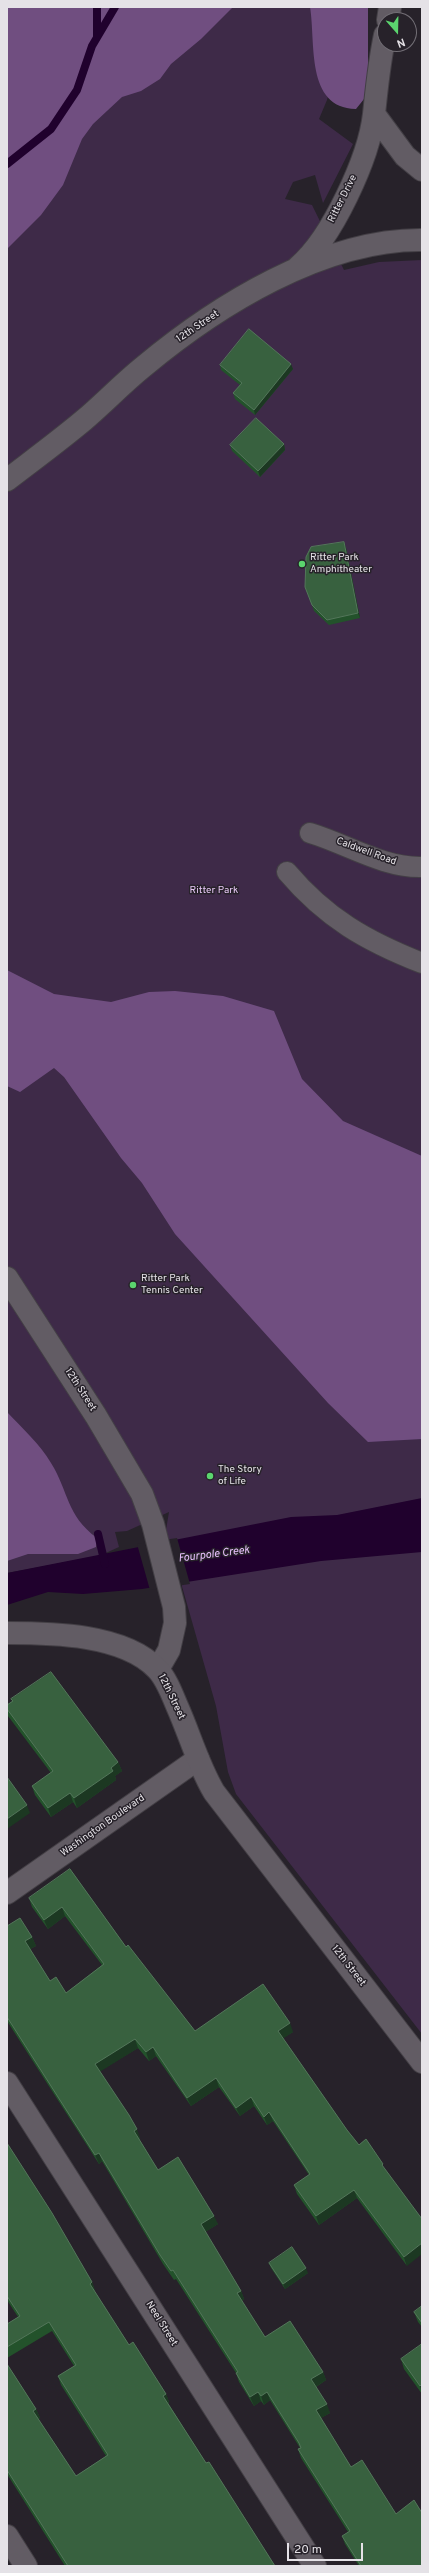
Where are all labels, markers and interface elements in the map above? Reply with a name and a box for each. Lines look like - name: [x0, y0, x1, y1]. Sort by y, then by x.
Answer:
- north arrow: [377, 12, 417, 52]
- text: N: [395, 34, 407, 50]
- street label: Ritter Drive: [326, 173, 360, 225]
- street label: 12th Street: [174, 308, 222, 346]
- place label: Ritter Park Amphitheater: [310, 552, 372, 576]
- marker: Ritter Park Amphitheater: [297, 559, 307, 569]
- street label: Caldwell Road: [334, 836, 398, 868]
- park label: Ritter Park: [190, 885, 238, 897]
- place label: Ritter Park Tennis Center: [141, 1273, 203, 1296]
- marker: Ritter Park Tennis Center: [128, 1280, 138, 1290]
- street label: 12th Street: [62, 1366, 98, 1414]
- place label: The Story of Life: [218, 1464, 262, 1488]
- marker: The Story of Life: [205, 1471, 215, 1481]
- water label: Fourpole Creek: [178, 1544, 250, 1566]
- street label: 12th Street: [155, 1672, 187, 1722]
- street label: Washington Boulevard: [59, 1792, 147, 1860]
- street label: 12th Street: [328, 1943, 368, 1989]
- street label: Neel Street: [143, 2299, 179, 2349]
- scale bar: [289, 2535, 365, 2561]
- text: 20 m: [294, 2542, 322, 2558]

